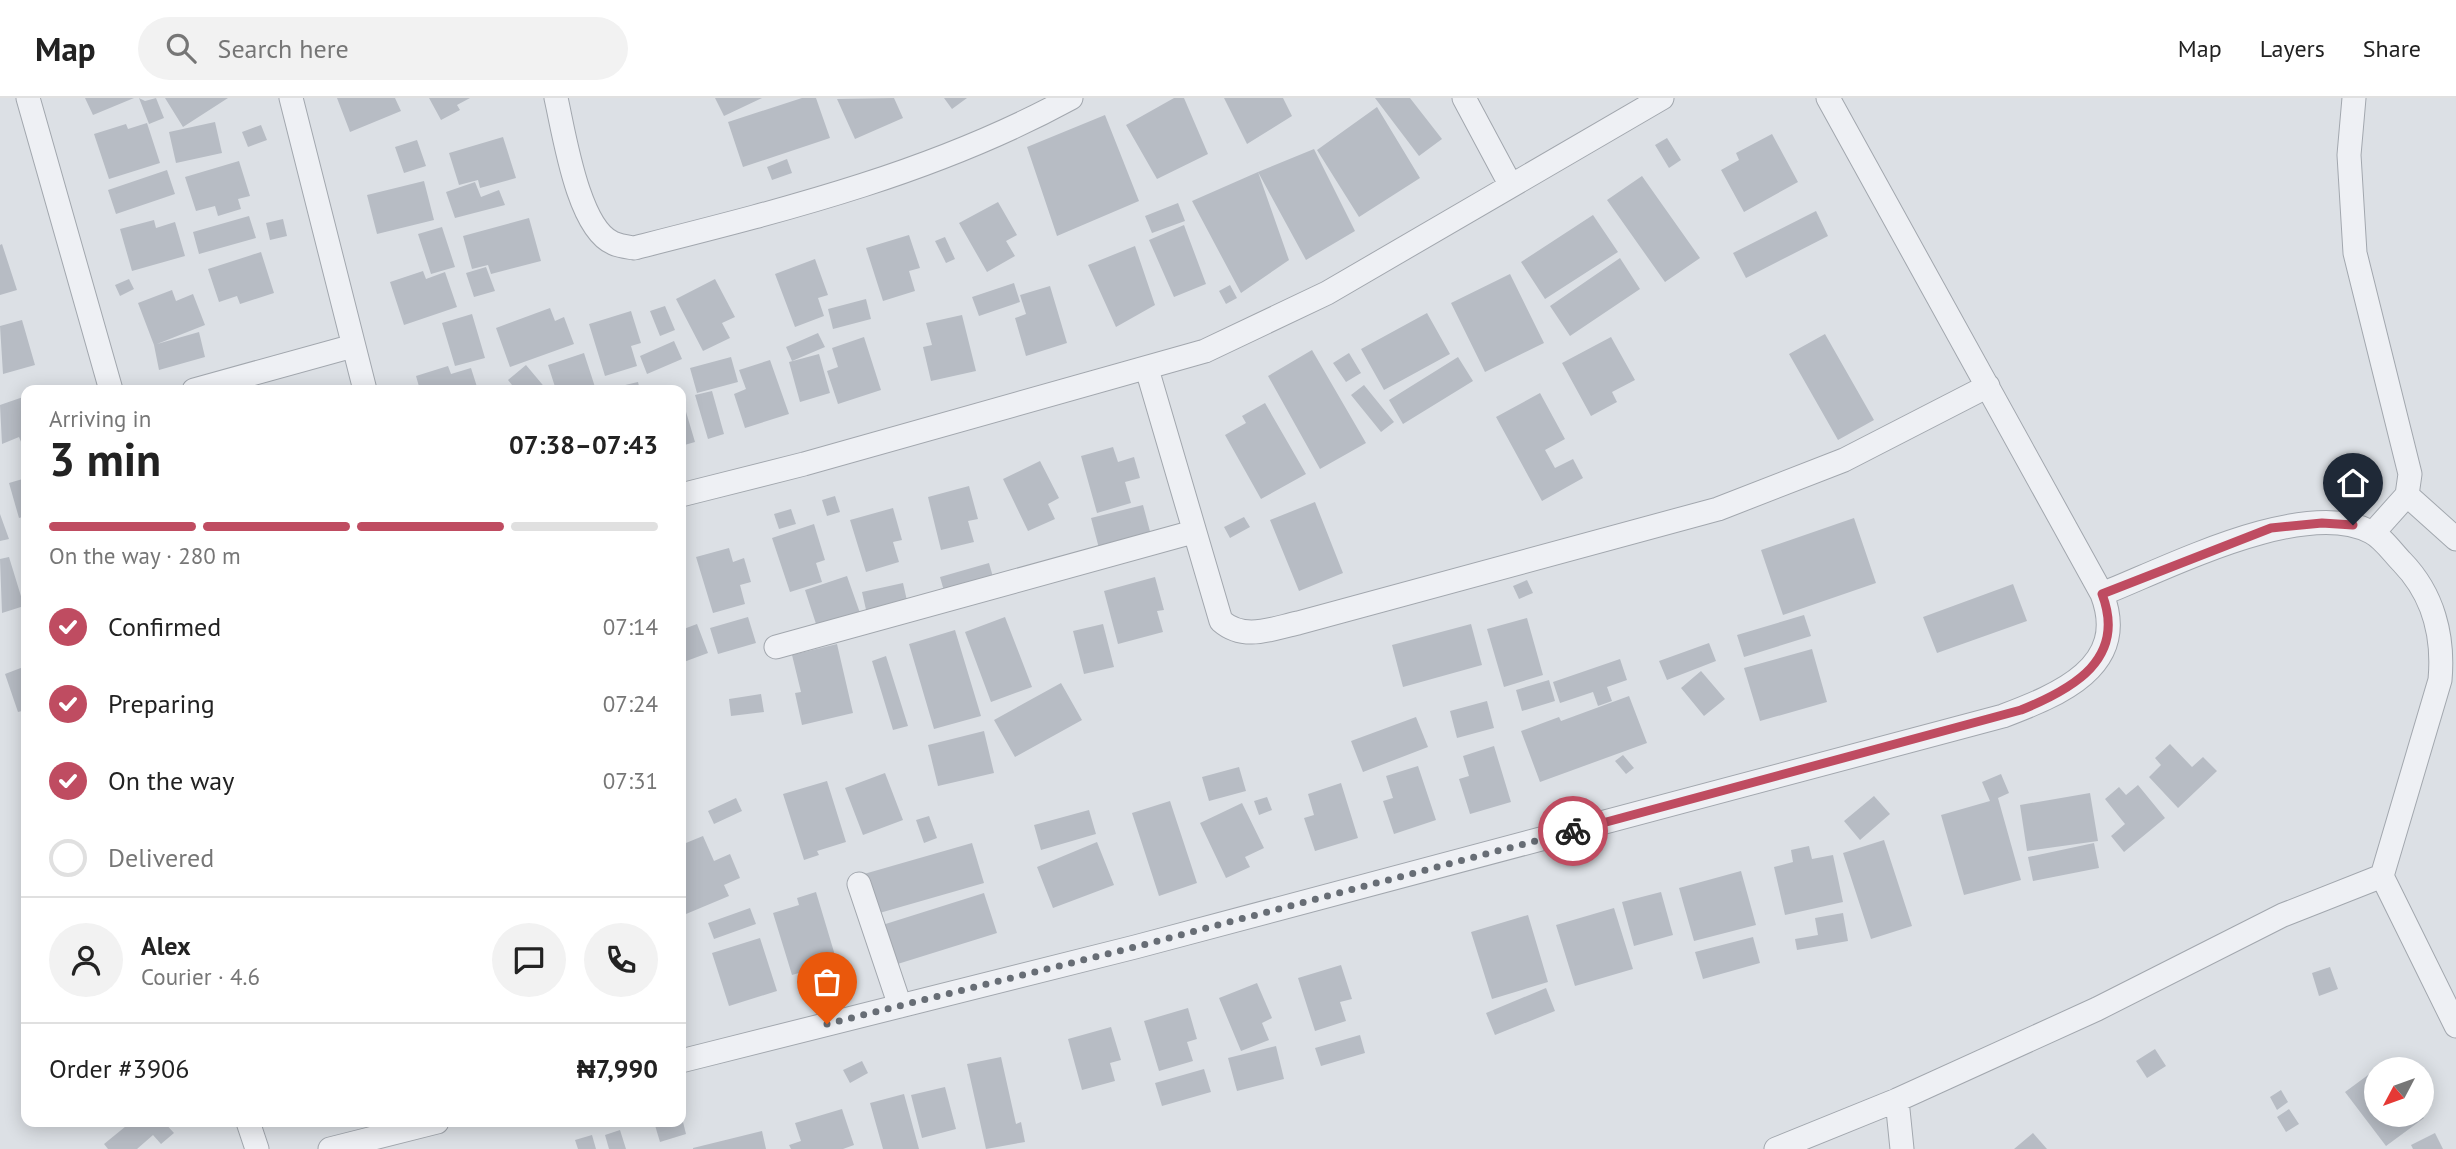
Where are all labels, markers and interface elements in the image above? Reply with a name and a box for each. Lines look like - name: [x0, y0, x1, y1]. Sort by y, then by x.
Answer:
- search box: [138, 17, 628, 80]
- text: Map: [35, 27, 96, 70]
- icon: search: [162, 29, 200, 67]
- text: Search here: [218, 32, 349, 65]
- text: Map: [2178, 33, 2222, 64]
- text: Layers: [2260, 33, 2325, 64]
- text: Share: [2363, 33, 2421, 64]
- text: Arriving in: [49, 404, 151, 433]
- text: 07:38–07:43: [509, 428, 658, 461]
- text: 3 min: [49, 429, 161, 489]
- pin: [2323, 453, 2383, 525]
- icon: home: [2334, 464, 2372, 502]
- text: On the way · 280 m: [49, 541, 241, 570]
- icon: check: [49, 608, 87, 646]
- text: Confirmed: [108, 610, 221, 643]
- text: 07:14: [603, 612, 658, 641]
- icon: check: [49, 685, 87, 723]
- text: Preparing: [108, 687, 215, 720]
- text: 07:24: [603, 689, 658, 718]
- icon: check: [49, 762, 87, 800]
- text: On the way: [108, 764, 234, 797]
- text: 07:31: [603, 766, 658, 795]
- courier: [1538, 796, 1608, 866]
- icon: bike: [1554, 812, 1592, 850]
- text: Delivered: [108, 841, 214, 874]
- button: person: [49, 923, 123, 997]
- button: chat: [492, 923, 566, 997]
- button: phone: [584, 923, 658, 997]
- text: Alex: [141, 929, 191, 962]
- pin: [797, 952, 857, 1024]
- text: Courier · 4.6: [141, 962, 260, 991]
- icon: bag: [808, 963, 846, 1001]
- text: Order #3906: [49, 1052, 189, 1085]
- text: ₦7,990: [577, 1052, 658, 1085]
- north arrow: [2364, 1057, 2434, 1127]
- map controls: [2364, 1057, 2434, 1127]

